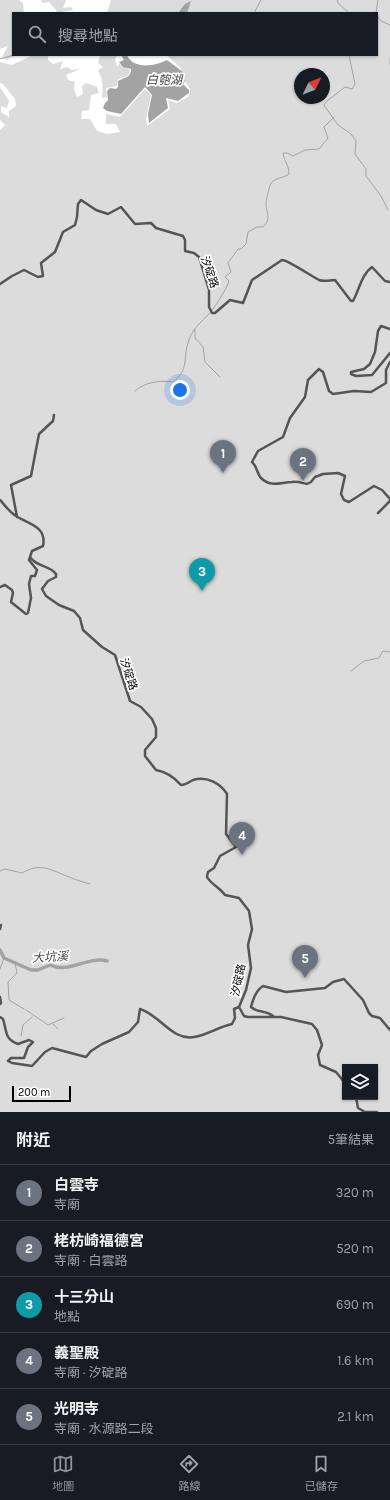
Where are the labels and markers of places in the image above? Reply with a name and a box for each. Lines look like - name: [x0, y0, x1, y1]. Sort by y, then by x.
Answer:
- pin: 1: [210, 440, 236, 473]
- pin: 2: [290, 448, 316, 481]
- pin: 3: [189, 558, 215, 591]
- pin: 4: [229, 822, 255, 855]
- pin: 5: [292, 945, 318, 978]

